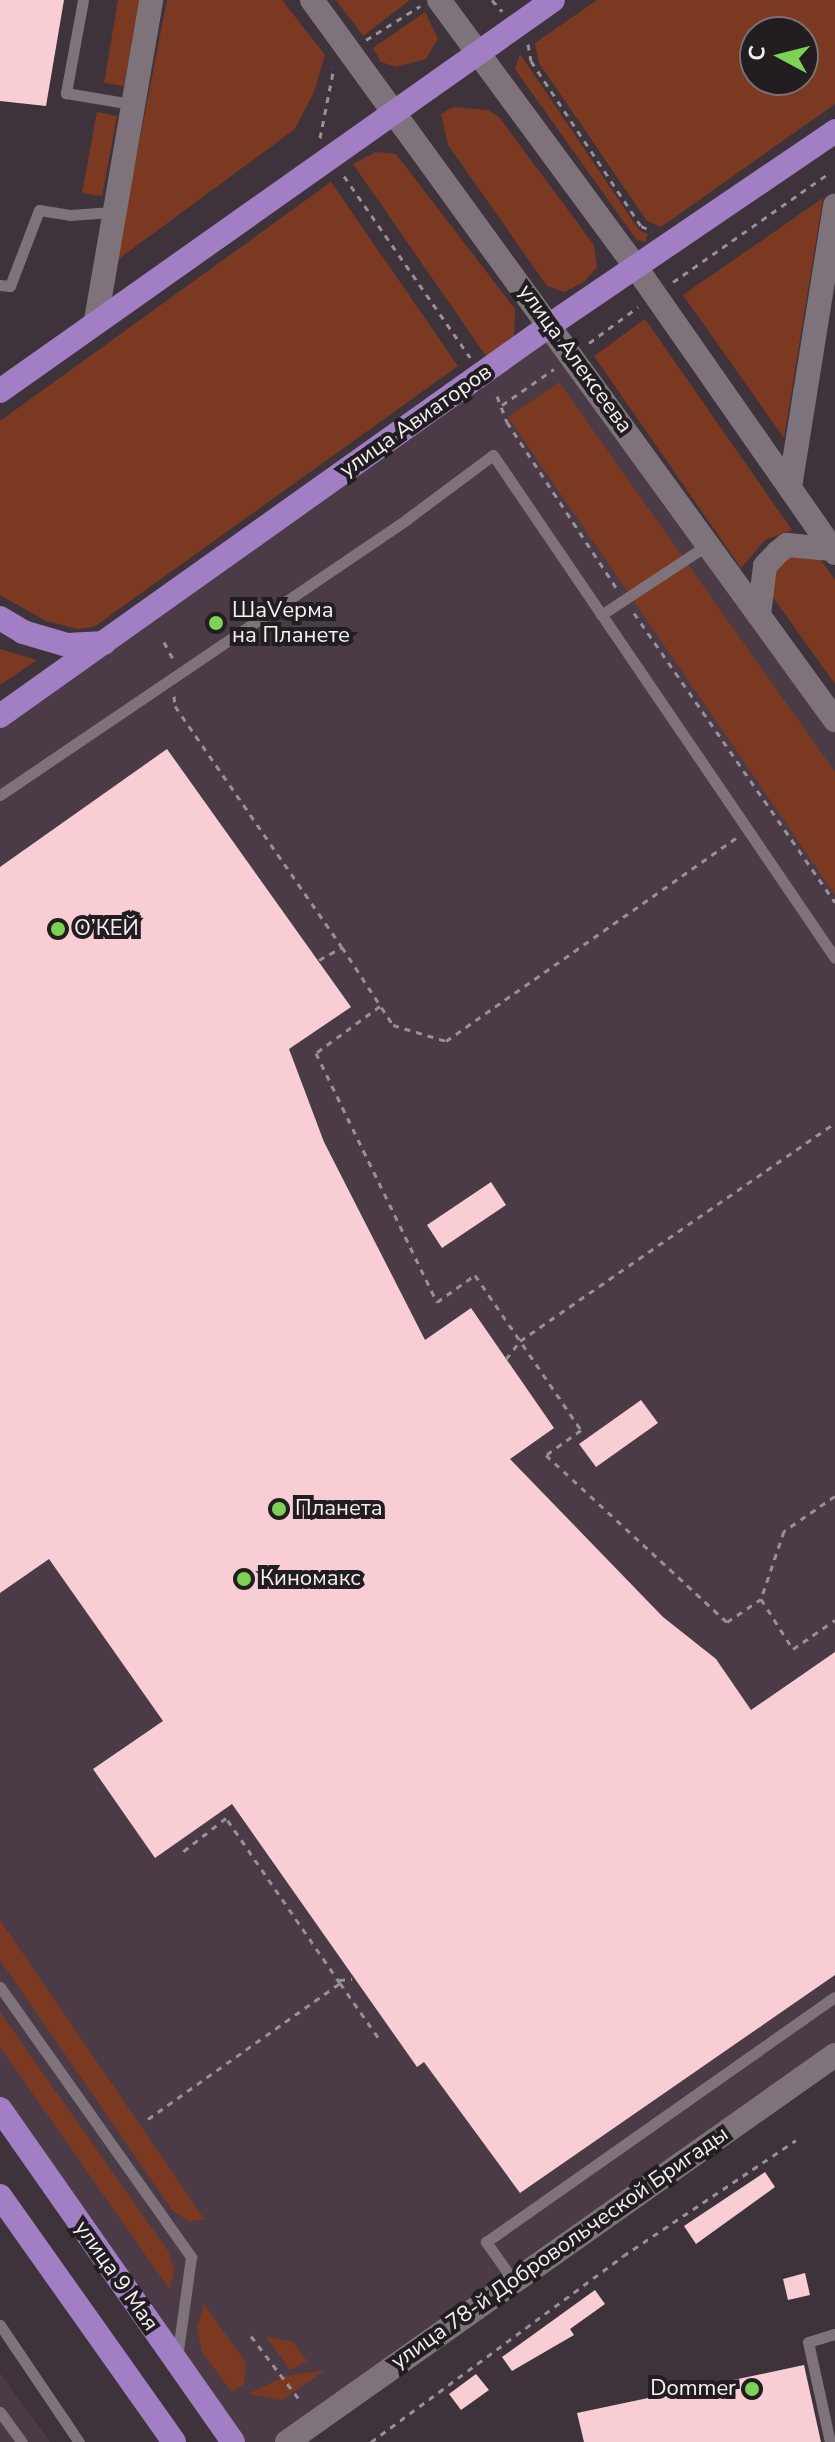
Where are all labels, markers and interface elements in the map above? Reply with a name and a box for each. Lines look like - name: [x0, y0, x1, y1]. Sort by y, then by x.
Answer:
- north arrow: [739, 16, 819, 96]
- text: С: [741, 44, 773, 63]
- street label: улица Алексеева: [512, 280, 638, 438]
- street label: улица Авиаторов: [335, 359, 497, 483]
- place label: ШаVерма на Планете: [232, 597, 350, 648]
- marker: ШаVерма на Планете: [207, 614, 225, 632]
- place label: О’КЕЙ: [74, 916, 139, 942]
- marker: О’КЕЙ: [49, 920, 67, 938]
- place label: Планета: [295, 1496, 383, 1522]
- marker: Планета: [270, 1500, 288, 1518]
- place label: Киномакс: [260, 1566, 361, 1592]
- marker: Киномакс: [235, 1570, 253, 1588]
- street label: улица 78-й Добровольческой Бригады: [386, 2121, 734, 2375]
- street label: улица 9 Мая: [68, 2216, 164, 2336]
- place label: Dommer: [650, 2376, 736, 2402]
- marker: Dommer: [743, 2380, 761, 2398]

